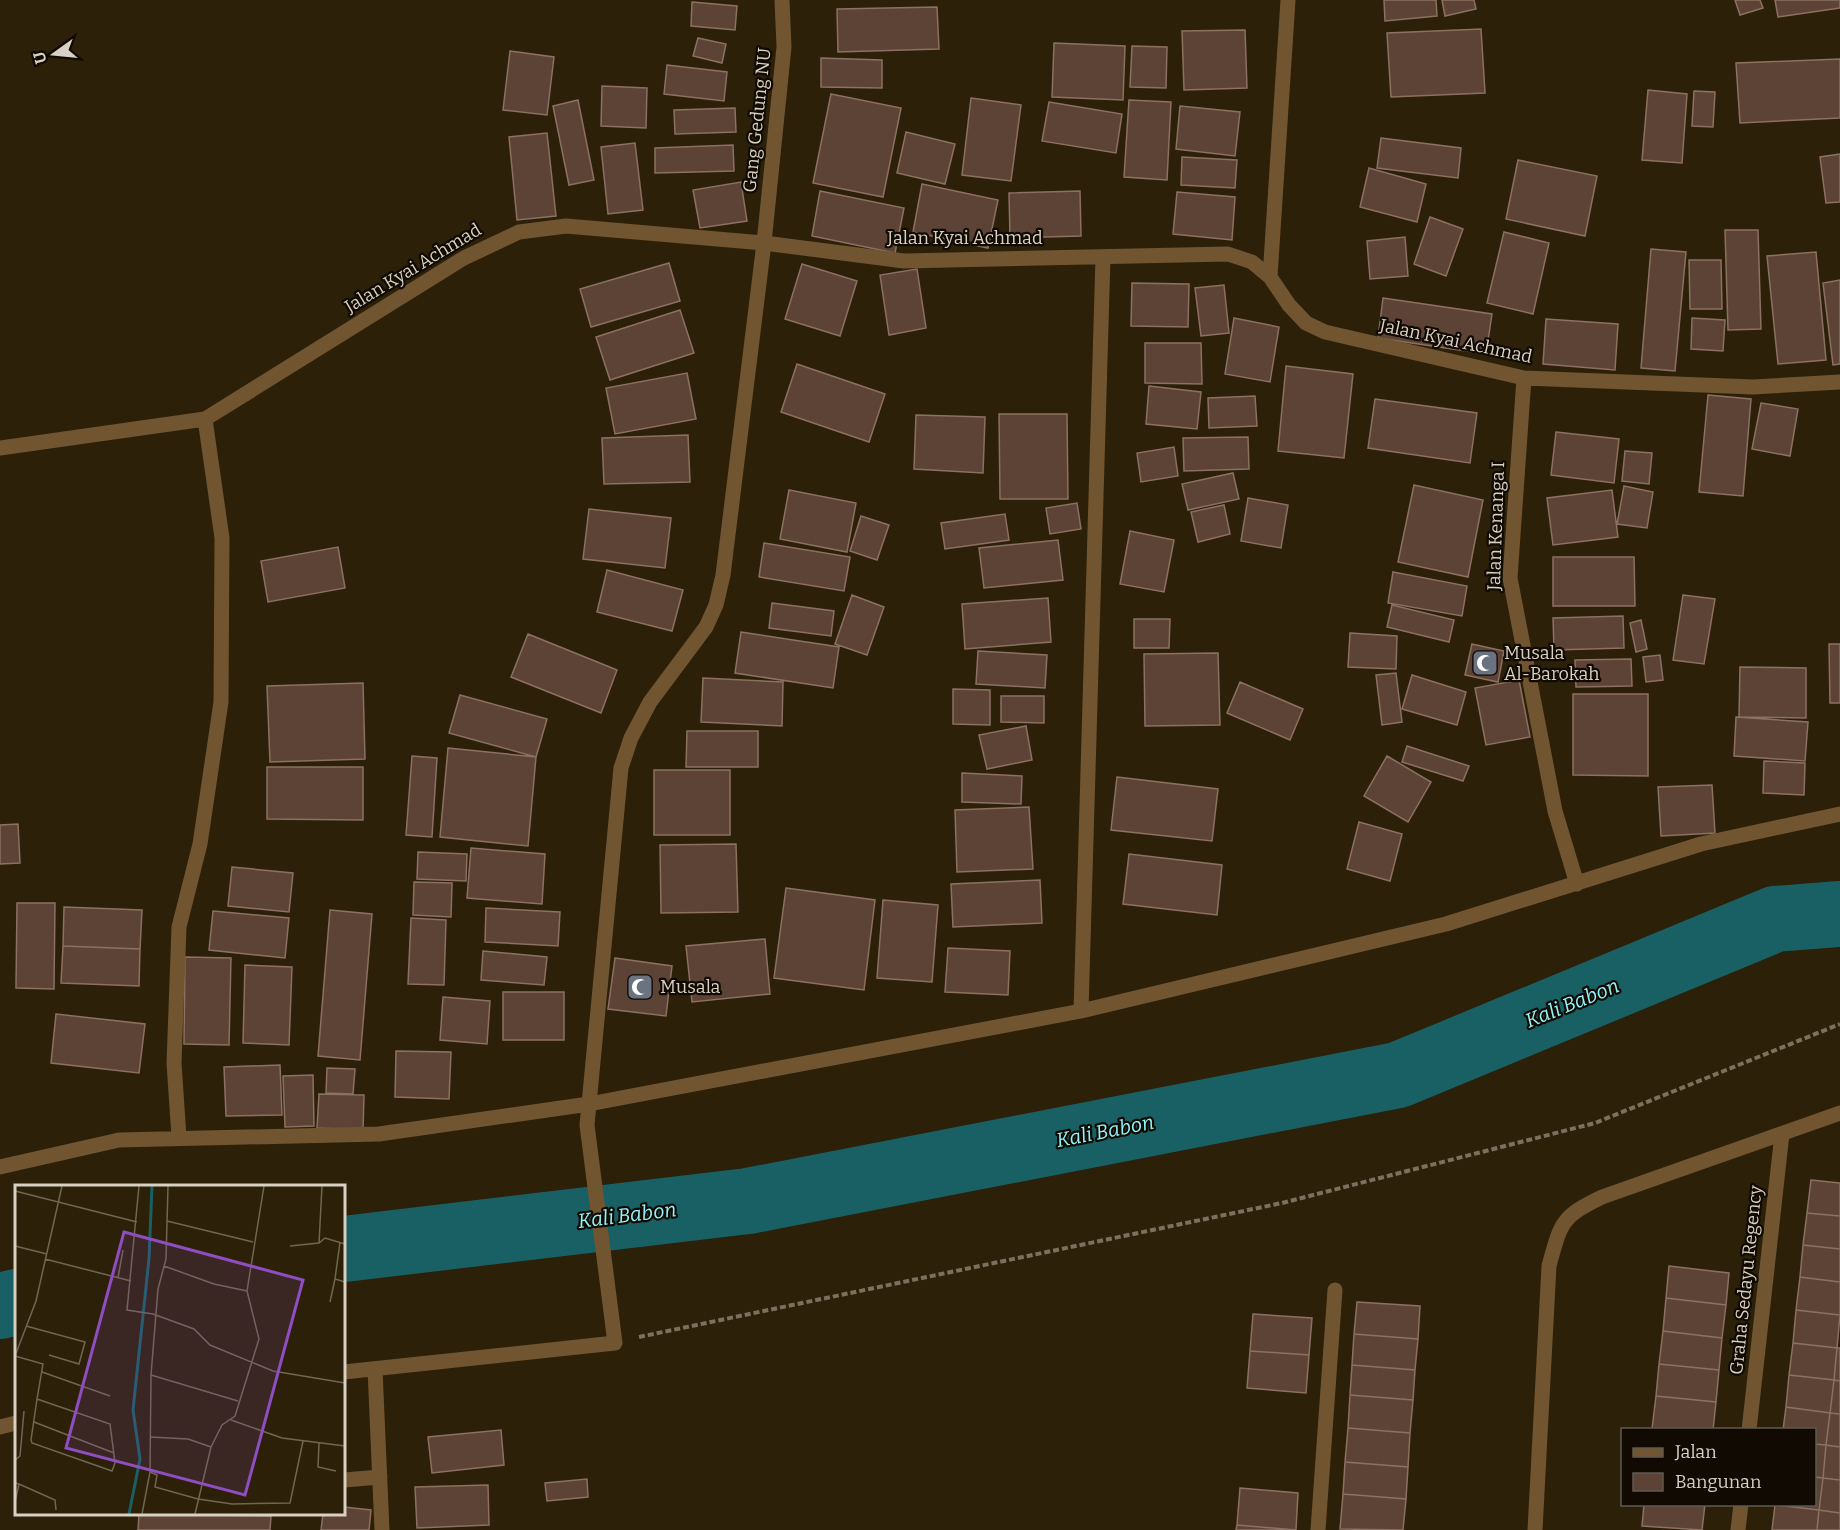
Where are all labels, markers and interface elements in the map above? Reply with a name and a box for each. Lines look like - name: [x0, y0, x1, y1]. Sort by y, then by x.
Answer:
- north arrow: [24, 24, 84, 84]
- street label: Gang Gedung NU: [738, 46, 776, 194]
- text: U: [29, 49, 51, 66]
- street label: Jalan Kyai Achmad: [340, 218, 486, 318]
- street label: Jalan Kyai Achmad: [886, 227, 1043, 249]
- street label: Jalan Kyai Achmad: [1377, 314, 1535, 368]
- street label: Jalan Kenanga I: [1483, 461, 1509, 592]
- place label: Musala Al-Barokah: [1504, 642, 1600, 685]
- mosque icon: Musala Al-Barokah: [1470, 648, 1500, 678]
- mosque icon: Musala: [625, 972, 655, 1002]
- water label: Kali Babon: [1522, 973, 1622, 1033]
- place label: Musala: [660, 976, 721, 998]
- water label: Kali Babon: [1054, 1110, 1156, 1152]
- street label: Graha Sedayu Regency: [1725, 1184, 1767, 1376]
- inset map: [15, 1185, 345, 1515]
- water label: Kali Babon: [576, 1197, 678, 1233]
- legend: [1621, 1428, 1816, 1506]
- text: Jalan: [1674, 1441, 1717, 1463]
- text: Bangunan: [1675, 1471, 1762, 1493]

